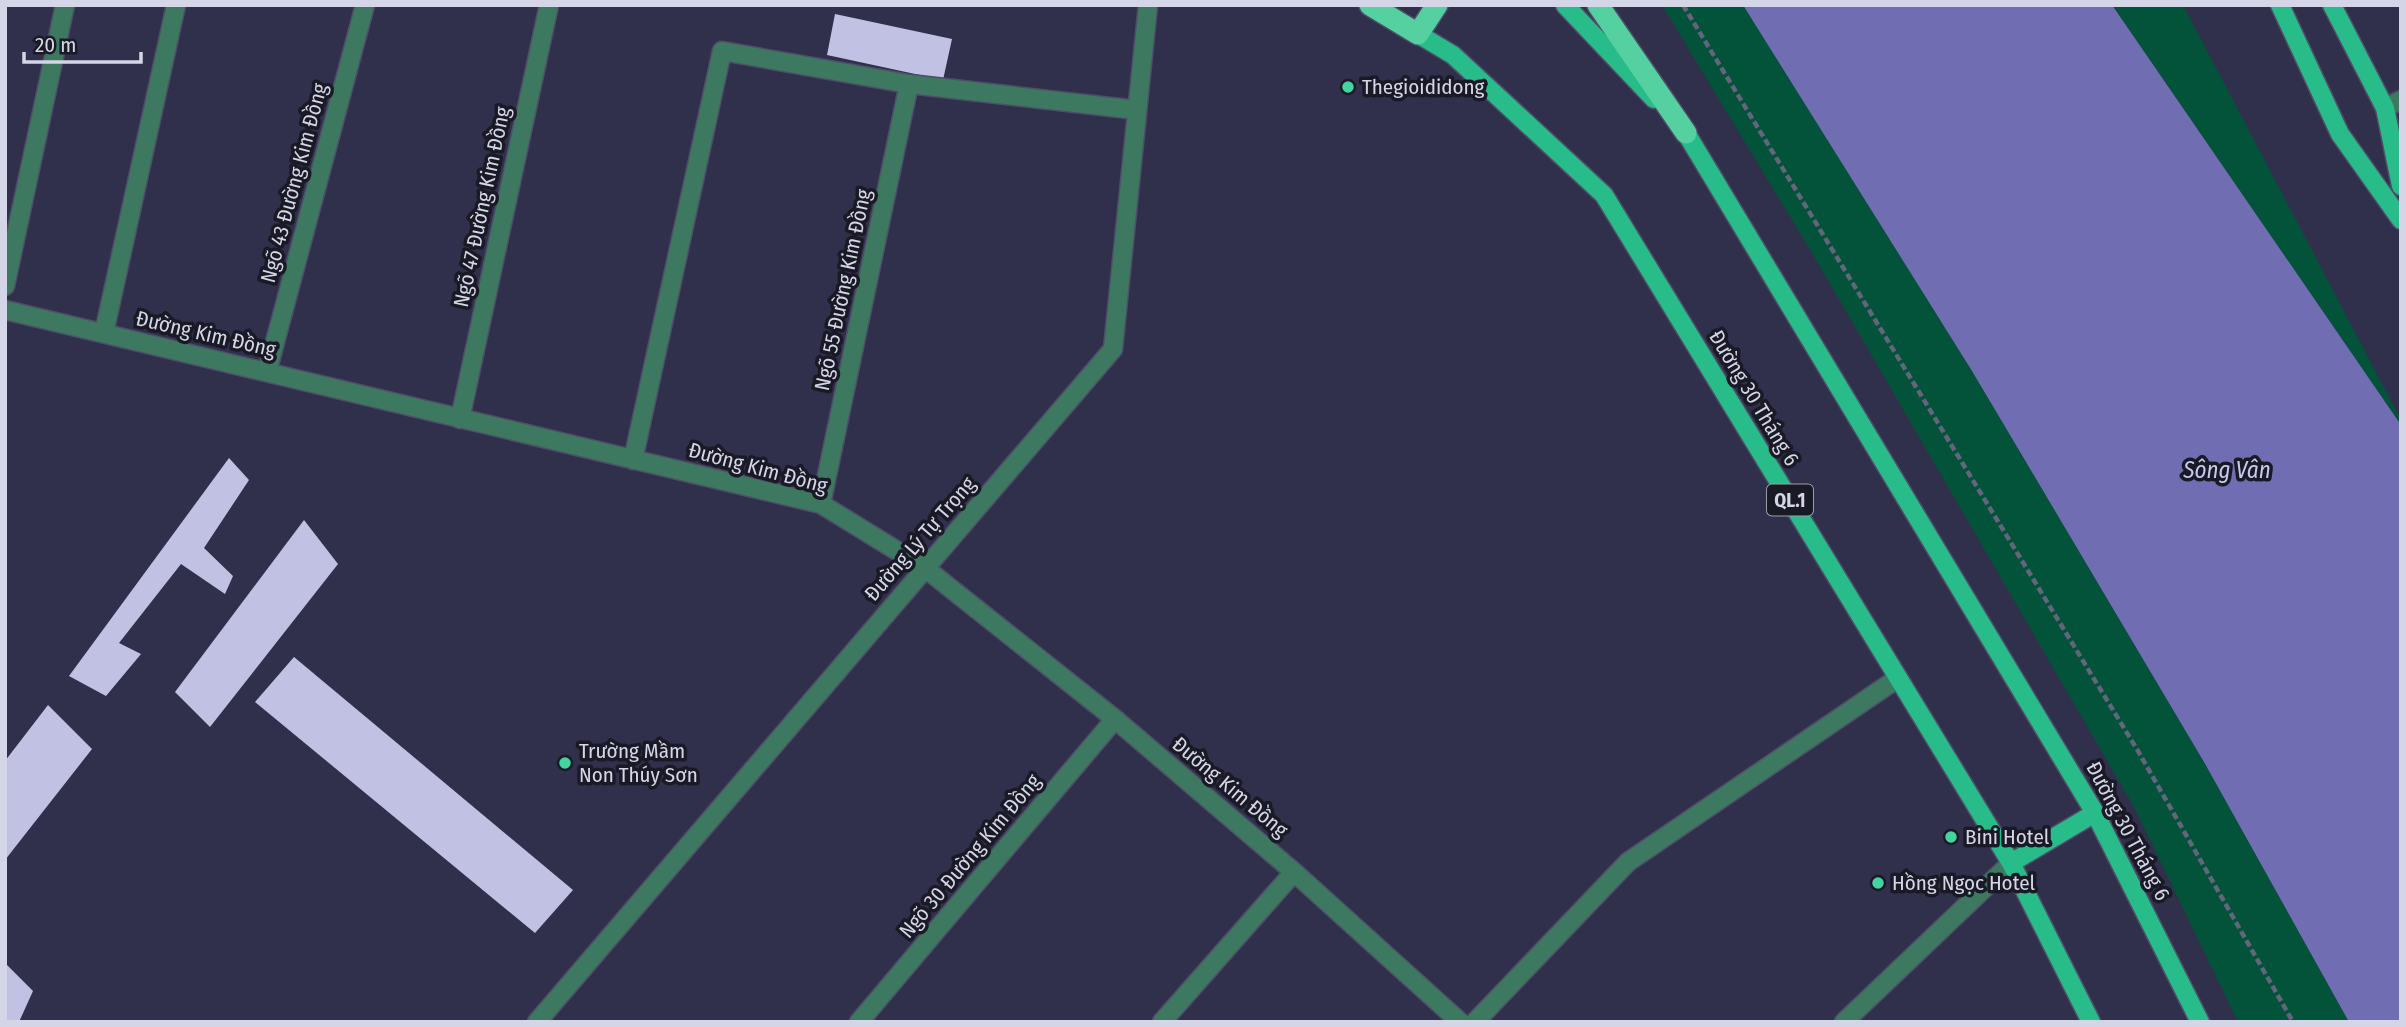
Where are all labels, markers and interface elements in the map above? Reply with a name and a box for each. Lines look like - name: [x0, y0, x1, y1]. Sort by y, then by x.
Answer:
- scale bar: [24, 21, 142, 65]
- text: 20 m: [35, 32, 76, 58]
- place label: Thegioididong: [1362, 74, 1485, 100]
- marker: Thegioididong: [1340, 79, 1356, 95]
- street label: Ngõ 43 Đường Kim Đồng: [255, 80, 333, 286]
- street label: Ngõ 47 Đường Kim Đồng: [448, 104, 516, 310]
- street label: Ngõ 55 Đường Kim Đồng: [809, 187, 877, 393]
- street label: Đường Kim Đồng: [133, 305, 279, 363]
- street label: Đường 30 Tháng 6: [1703, 325, 1805, 471]
- street label: Đường Kim Đồng: [686, 437, 830, 499]
- water label: Sông Vân: [2182, 456, 2271, 484]
- street label: Đường Lý Tự Trọng: [859, 471, 981, 607]
- road number: QL.1: [1767, 485, 1813, 516]
- street label: Đường Kim Đồng: [1167, 731, 1293, 843]
- place label: Trường Mầm Non Thúy Sơn: [579, 738, 698, 788]
- marker: Trường Mầm Non Thúy Sơn: [557, 755, 573, 771]
- street label: Đường 30 Tháng 6: [2080, 757, 2176, 905]
- street label: Ngõ 30 Đường Kim Đồng: [894, 768, 1046, 943]
- place label: Bini Hotel: [1965, 824, 2050, 850]
- marker: Bini Hotel: [1943, 829, 1959, 845]
- place label: Hồng Ngọc Hotel: [1892, 870, 2036, 896]
- marker: Hồng Ngọc Hotel: [1870, 875, 1886, 891]

